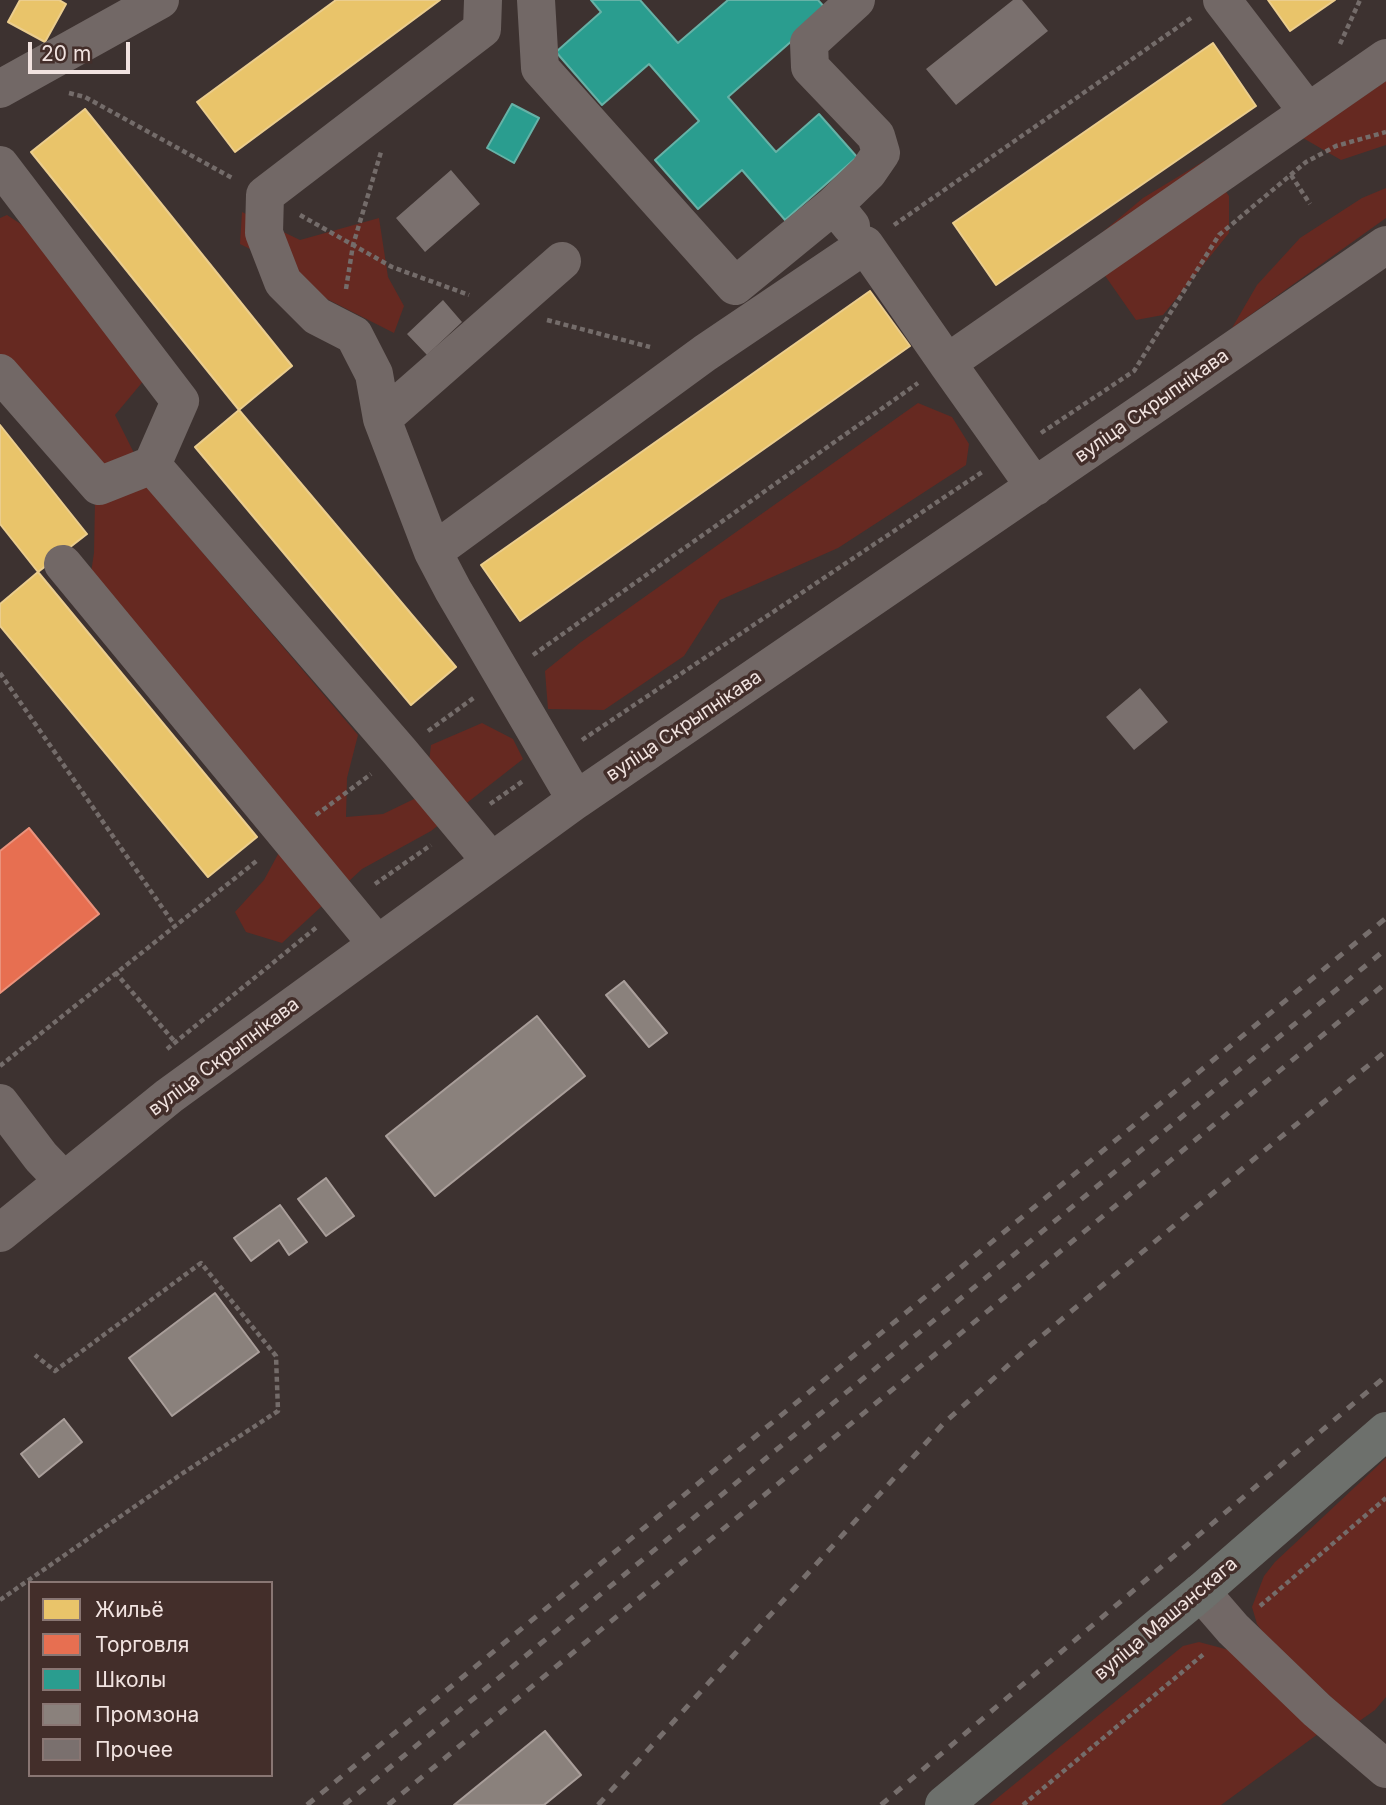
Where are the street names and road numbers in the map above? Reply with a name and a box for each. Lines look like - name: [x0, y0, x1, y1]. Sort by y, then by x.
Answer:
- street label: вуліца Скрыпнікава: [1071, 344, 1233, 468]
- street label: вуліца Скрыпнікава: [602, 665, 766, 787]
- street label: вуліца Скрыпнікава: [144, 993, 304, 1121]
- street label: вуліца Машэнскага: [1090, 1553, 1242, 1685]

